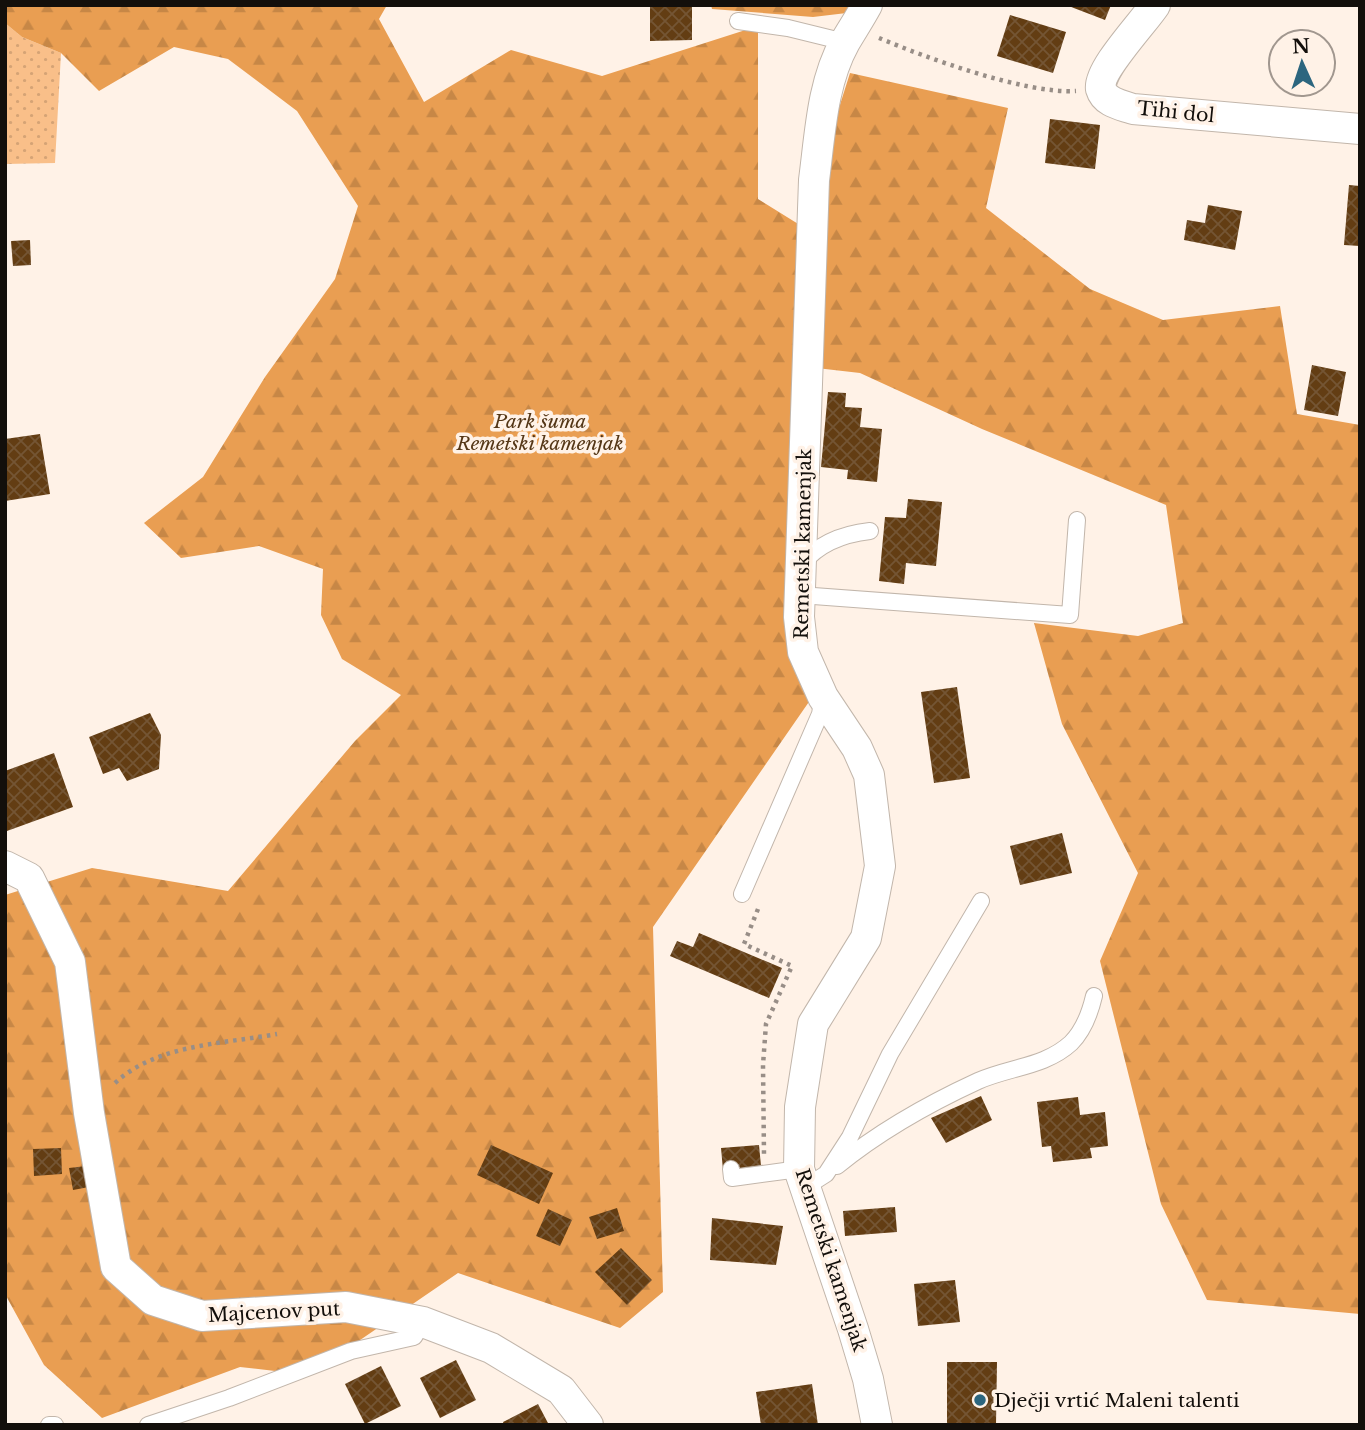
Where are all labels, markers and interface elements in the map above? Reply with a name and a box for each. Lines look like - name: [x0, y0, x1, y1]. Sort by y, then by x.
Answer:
- north arrow: [1267, 28, 1337, 98]
- text: N: [1292, 35, 1311, 58]
- street label: Tihi dol: [1136, 97, 1216, 127]
- park label: Park šuma Remetski kamenjak: [455, 410, 624, 455]
- street label: Remetski kamenjak: [790, 448, 816, 640]
- street label: Remetski kamenjak: [791, 1166, 872, 1355]
- street label: Majcenov put: [207, 1297, 342, 1327]
- place label: Dječji vrtić Maleni talenti: [994, 1389, 1240, 1412]
- marker: Dječji vrtić Maleni talenti: [972, 1392, 988, 1408]

